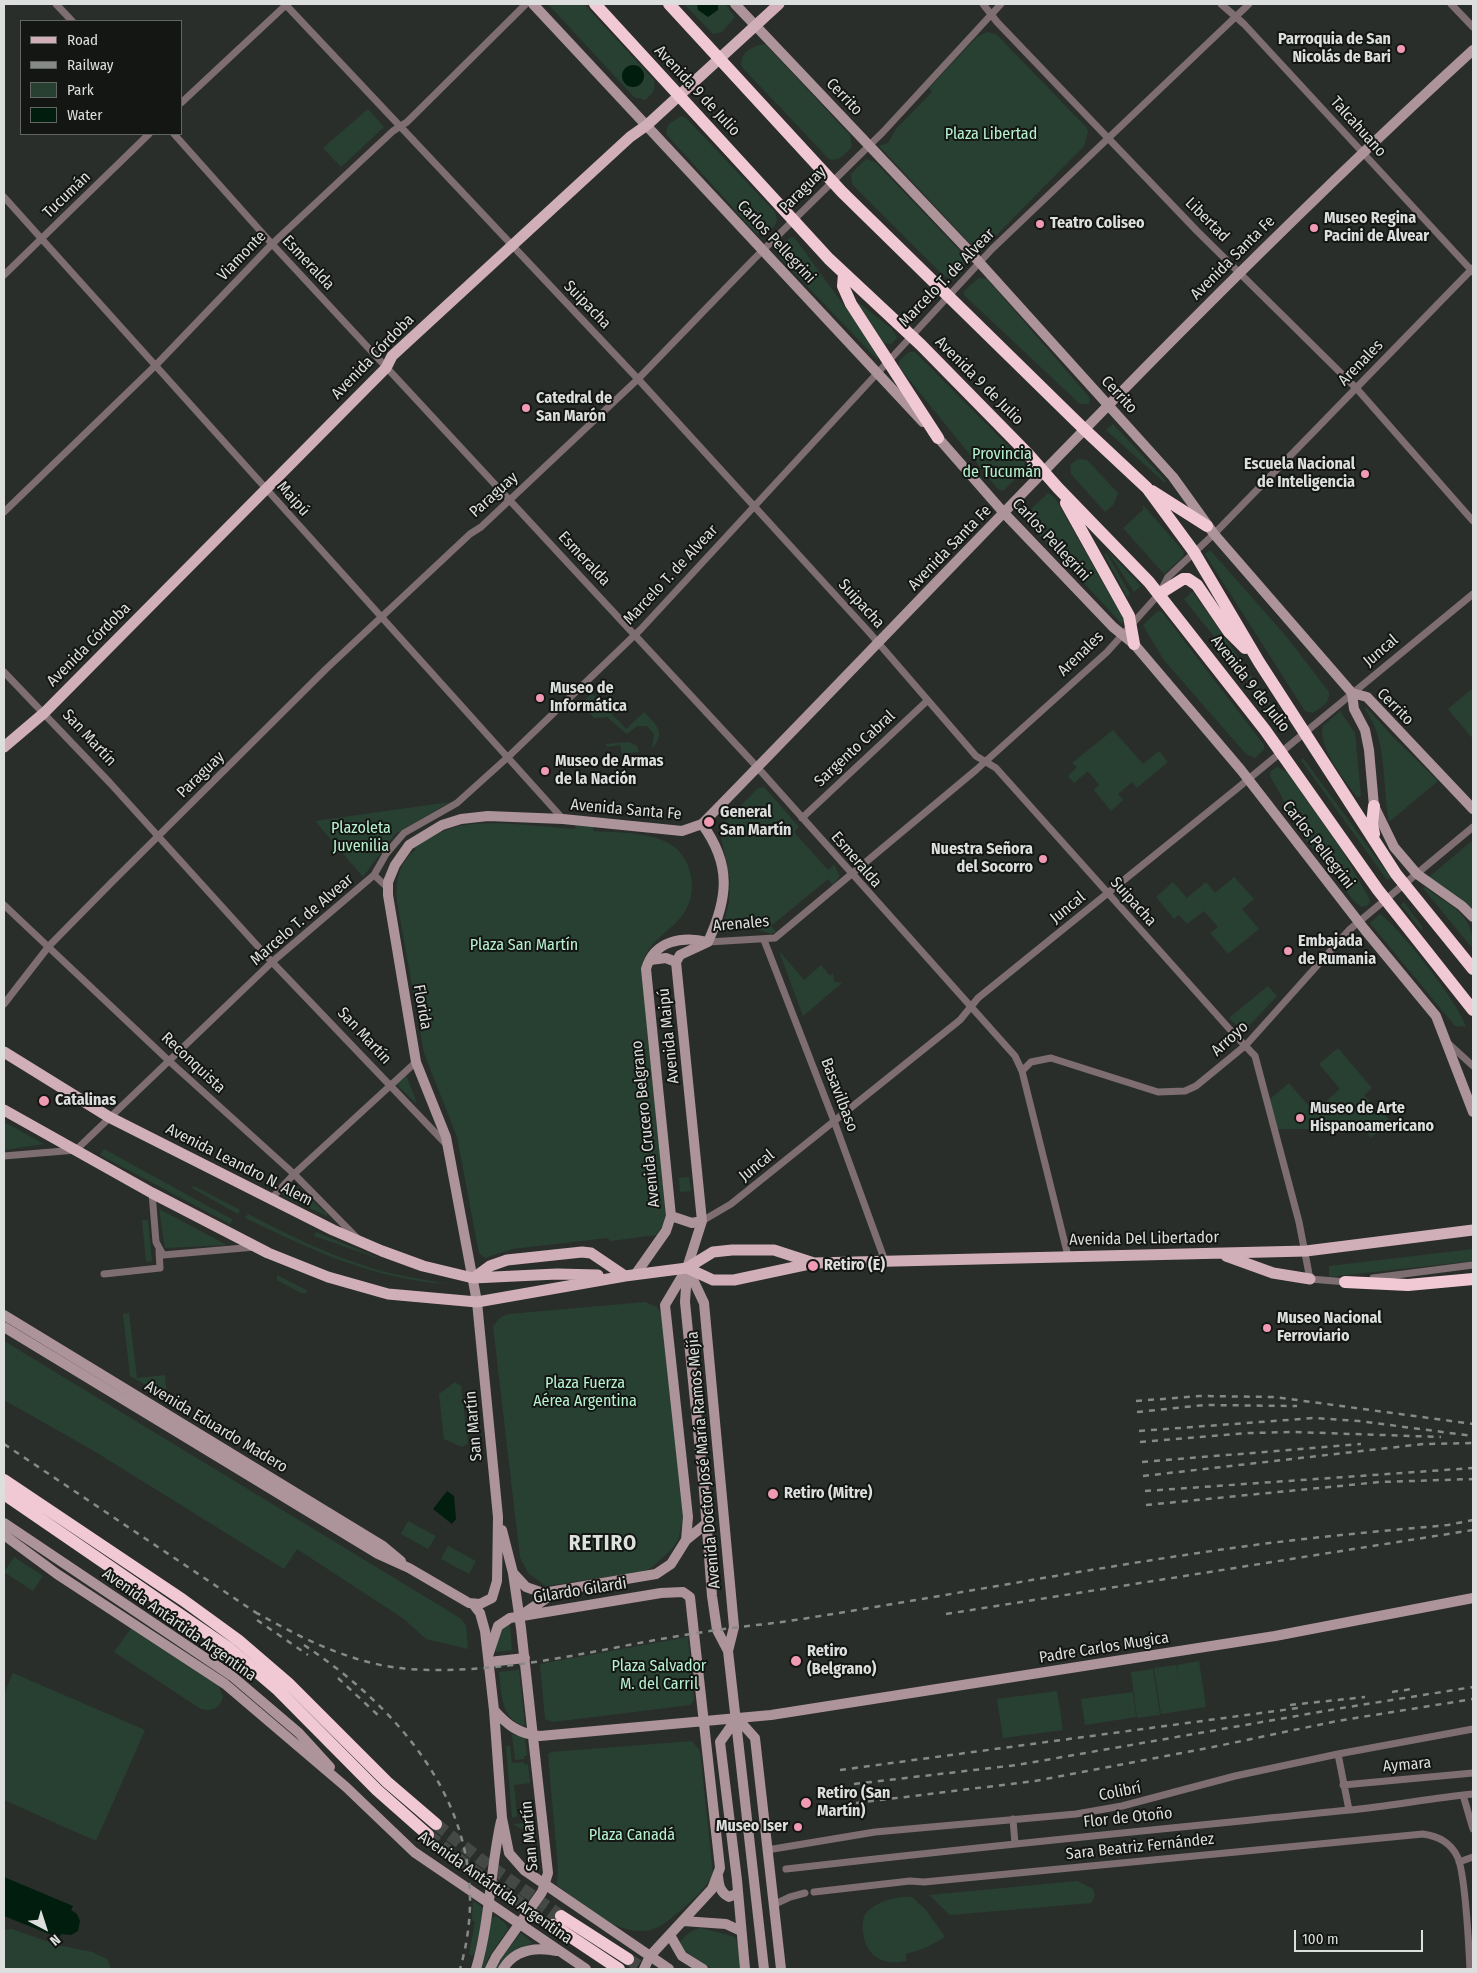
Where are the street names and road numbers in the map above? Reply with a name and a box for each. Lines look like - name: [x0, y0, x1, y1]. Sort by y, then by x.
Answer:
- street label: Avenida 9 de Julio: [650, 42, 744, 140]
- street label: Cerrito: [822, 74, 866, 120]
- street label: Talcahuano: [1326, 93, 1390, 161]
- street label: Paraguay: [775, 162, 831, 218]
- street label: Tucumán: [39, 168, 95, 222]
- street label: Libertad: [1181, 194, 1233, 246]
- street label: Carlos Pellegrini: [733, 197, 819, 287]
- street label: Avenida Santa Fe: [1187, 212, 1279, 304]
- street label: Marcelo T. de Alvear: [895, 225, 999, 331]
- street label: Viamonte: [214, 227, 270, 285]
- street label: Esmeralda: [278, 232, 338, 294]
- street label: Suipacha: [559, 277, 615, 333]
- street label: Avenida Córdoba: [328, 311, 418, 403]
- street label: Avenida 9 de Julio: [931, 333, 1027, 429]
- street label: Arenales: [1334, 336, 1388, 390]
- street label: Cerrito: [1097, 372, 1141, 418]
- street label: Paraguay: [466, 468, 522, 522]
- street label: Maipú: [272, 478, 314, 520]
- street label: Carlos Pellegrini: [1008, 495, 1094, 585]
- street label: Avenida Santa Fe: [904, 501, 996, 595]
- street label: Marcelo T. de Alvear: [620, 521, 722, 629]
- street label: Esmeralda: [554, 528, 614, 590]
- street label: Suipacha: [834, 575, 888, 633]
- street label: Avenida Córdoba: [43, 599, 135, 691]
- street label: Arenales: [1054, 627, 1108, 681]
- street label: Juncal: [1360, 631, 1402, 671]
- street label: Avenida 9 de Julio: [1206, 632, 1294, 736]
- street label: Cerrito: [1373, 685, 1417, 729]
- street label: San Martín: [58, 706, 120, 770]
- street label: Sargento Cabral: [811, 707, 899, 791]
- street label: Paraguay: [173, 748, 229, 802]
- street label: Avenida Santa Fe: [570, 796, 682, 824]
- street label: Carlos Pellegrini: [1278, 797, 1358, 893]
- street label: Esmeralda: [827, 828, 885, 892]
- street label: Marcelo T. de Alvear: [247, 870, 357, 970]
- street label: Suipacha: [1106, 873, 1160, 931]
- street label: Juncal: [1047, 888, 1089, 928]
- street label: Arenales: [712, 912, 770, 936]
- street label: Florida: [409, 983, 435, 1031]
- street label: Avenida Maipú: [654, 987, 684, 1085]
- street label: San Martín: [333, 1004, 395, 1068]
- street label: Arroyo: [1208, 1017, 1252, 1061]
- street label: Reconquista: [157, 1029, 229, 1097]
- street label: Avenida Crucero Belgrano: [628, 1040, 664, 1208]
- street label: Basavilbaso: [816, 1055, 862, 1135]
- street label: Avenida Leandro N. Alem: [162, 1120, 316, 1210]
- street label: Juncal: [736, 1146, 778, 1186]
- street label: Avenida Del Libertador: [1069, 1228, 1219, 1250]
- street label: Avenida Doctor José María Ramos Mejía: [683, 1331, 725, 1589]
- street label: Avenida Eduardo Madero: [141, 1377, 291, 1477]
- street label: San Martín: [461, 1390, 487, 1462]
- street label: Avenida Antártida Argentina: [98, 1564, 260, 1686]
- street label: Gilardo Gilardi: [532, 1574, 628, 1608]
- street label: Padre Carlos Mugica: [1038, 1628, 1170, 1668]
- street label: Aymara: [1382, 1753, 1432, 1777]
- street label: Colibrí: [1097, 1779, 1143, 1805]
- street label: San Martín: [517, 1800, 543, 1872]
- street label: Flor de Otoño: [1083, 1804, 1173, 1832]
- street label: Avenida Antártida Argentina: [414, 1827, 576, 1949]
- street label: Sara Beatriz Fernández: [1065, 1830, 1215, 1864]

